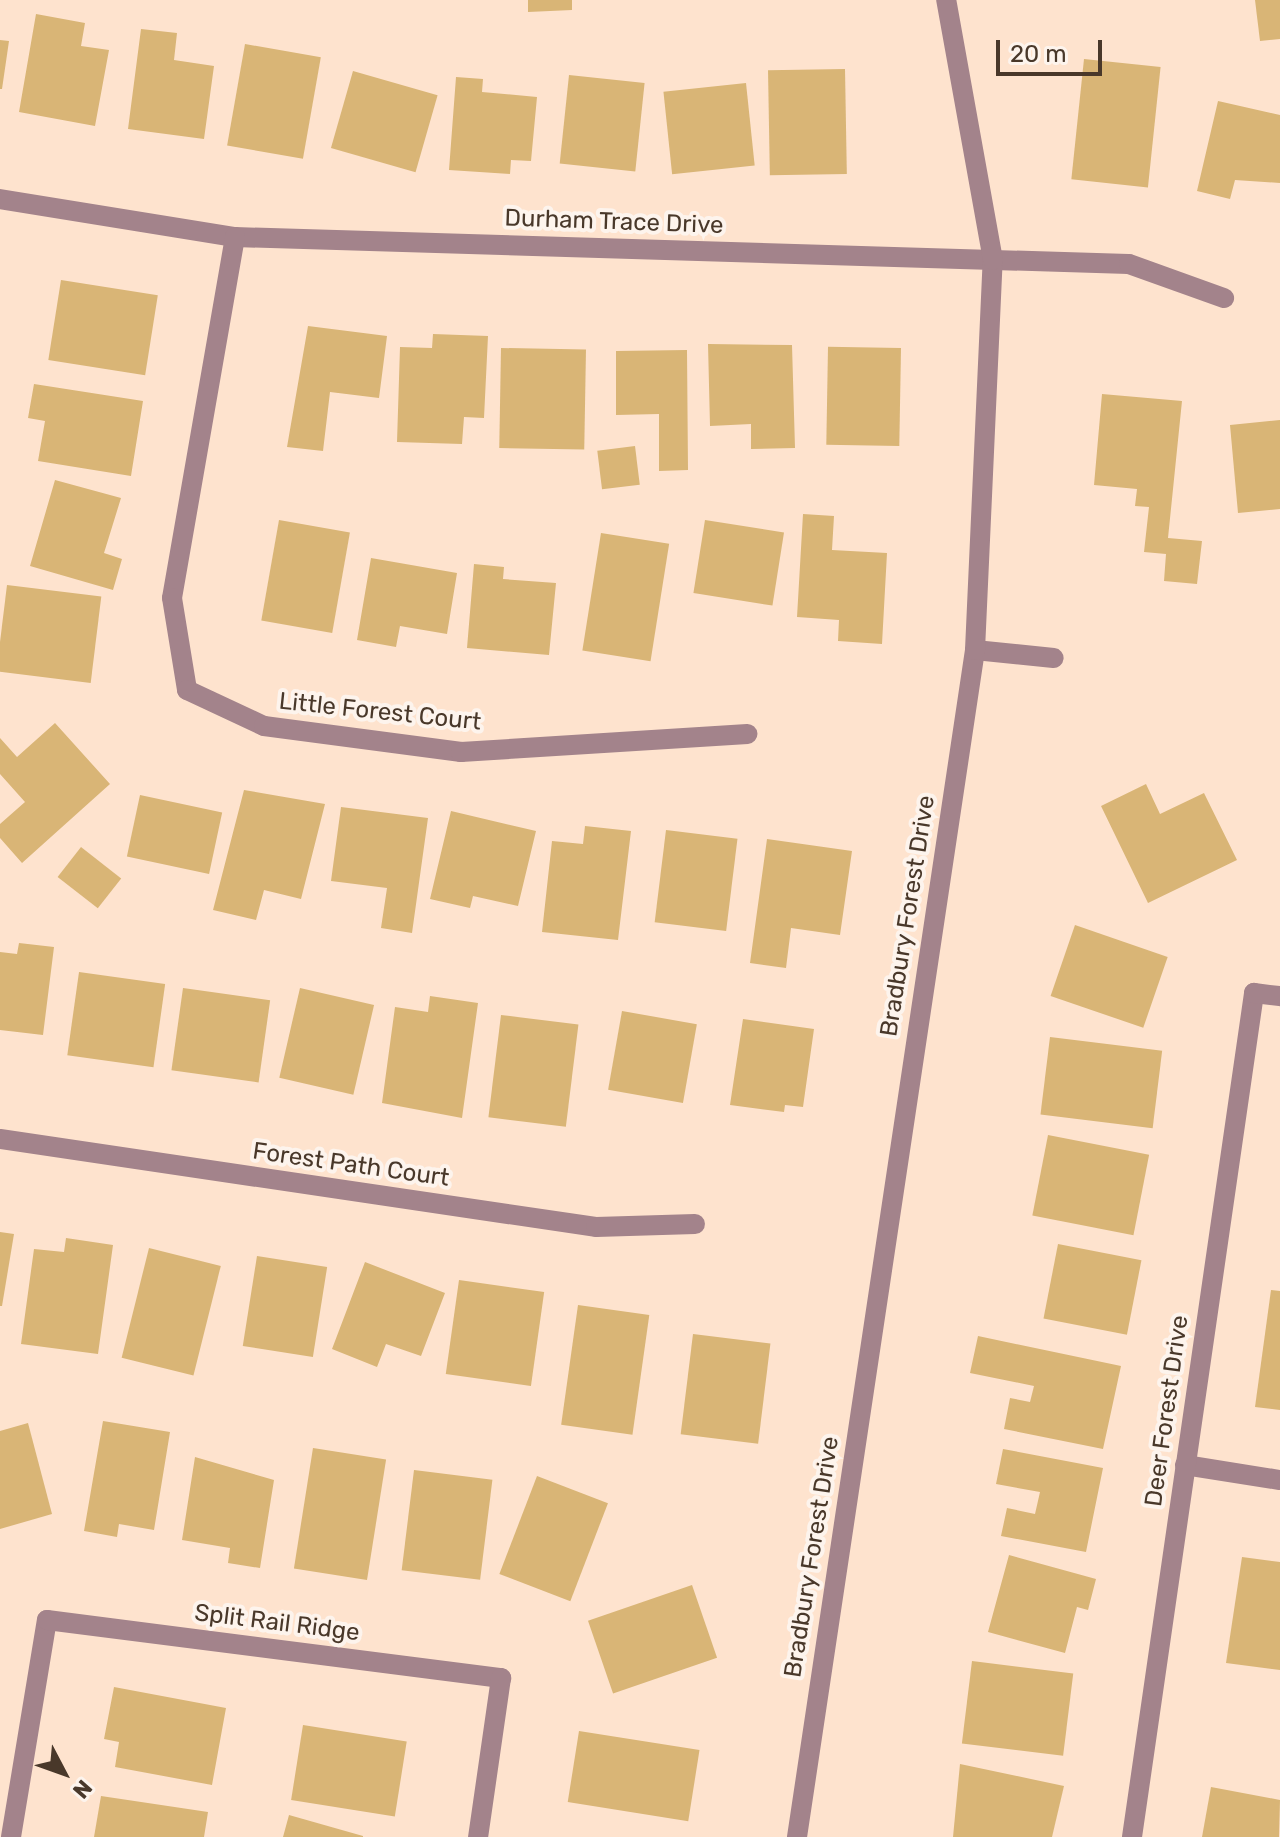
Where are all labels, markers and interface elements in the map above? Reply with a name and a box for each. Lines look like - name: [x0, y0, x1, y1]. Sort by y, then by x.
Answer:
- scale bar: [1000, 24, 1106, 74]
- text: 20 m: [1010, 40, 1067, 68]
- street label: Durham Trace Drive: [504, 204, 724, 240]
- street label: Little Forest Court: [277, 687, 483, 737]
- street label: Bradbury Forest Drive: [875, 793, 941, 1039]
- street label: Forest Path Court: [251, 1137, 451, 1193]
- street label: Deer Forest Drive: [1139, 1313, 1195, 1509]
- street label: Bradbury Forest Drive: [779, 1434, 845, 1680]
- street label: Split Rail Ridge: [193, 1599, 361, 1647]
- north arrow: [24, 1733, 104, 1813]
- text: N: [67, 1774, 98, 1804]

